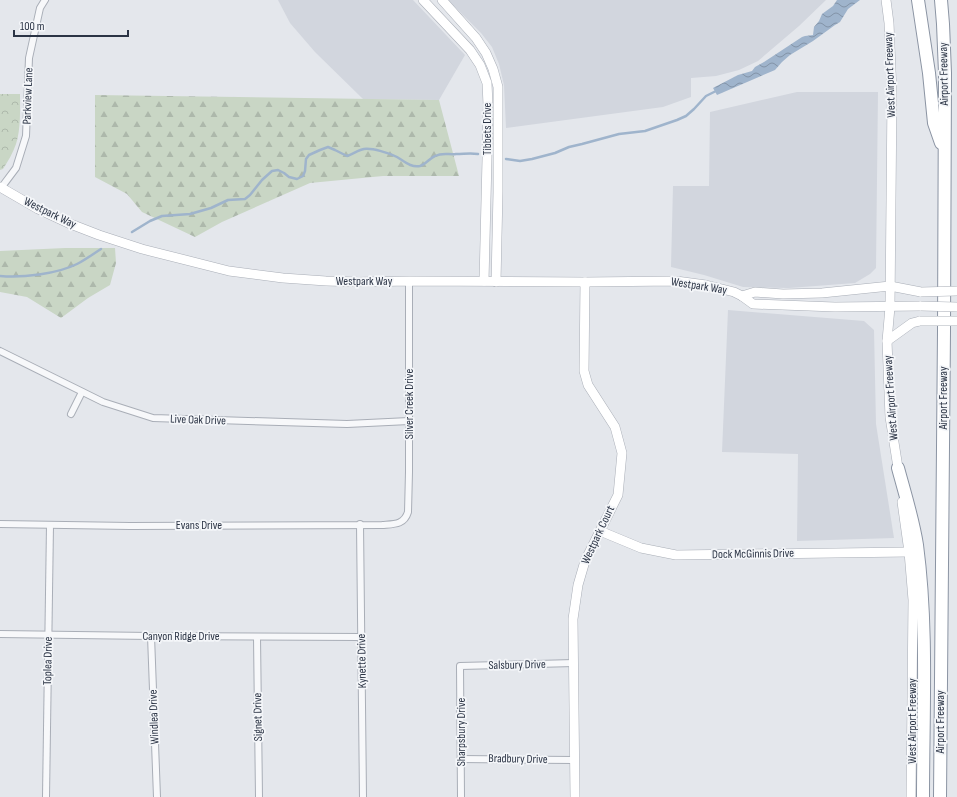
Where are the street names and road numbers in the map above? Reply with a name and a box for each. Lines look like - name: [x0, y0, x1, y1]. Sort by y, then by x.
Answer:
- street label: West Airport Freeway: [881, 32, 899, 118]
- street label: Airport Freeway: [936, 42, 952, 107]
- street label: Parkview Lane: [20, 67, 36, 125]
- street label: Tibbets Drive: [480, 103, 495, 155]
- street label: Westpark Way: [21, 194, 79, 232]
- street label: Westpark Way: [336, 274, 393, 289]
- street label: Westpark Way: [670, 274, 728, 298]
- street label: West Airport Freeway: [881, 355, 901, 441]
- street label: Airport Freeway: [936, 366, 951, 431]
- street label: Silver Creek Drive: [402, 369, 417, 439]
- street label: Live Oak Drive: [170, 412, 226, 428]
- street label: Westpark Court: [578, 503, 618, 567]
- street label: Evans Drive: [176, 518, 222, 533]
- street label: Dock McGinnis Drive: [712, 546, 794, 562]
- street label: Canyon Ridge Drive: [142, 629, 220, 644]
- street label: Kynette Drive: [354, 633, 370, 688]
- street label: Toplea Drive: [40, 636, 56, 685]
- street label: Salsbury Drive: [488, 657, 546, 673]
- street label: West Airport Freeway: [905, 678, 920, 764]
- street label: Windlea Drive: [146, 689, 162, 745]
- street label: Airport Freeway: [933, 690, 948, 755]
- street label: Signet Drive: [250, 692, 266, 741]
- street label: Sharpsbury Drive: [454, 698, 469, 766]
- street label: Bradbury Drive: [488, 751, 548, 767]

